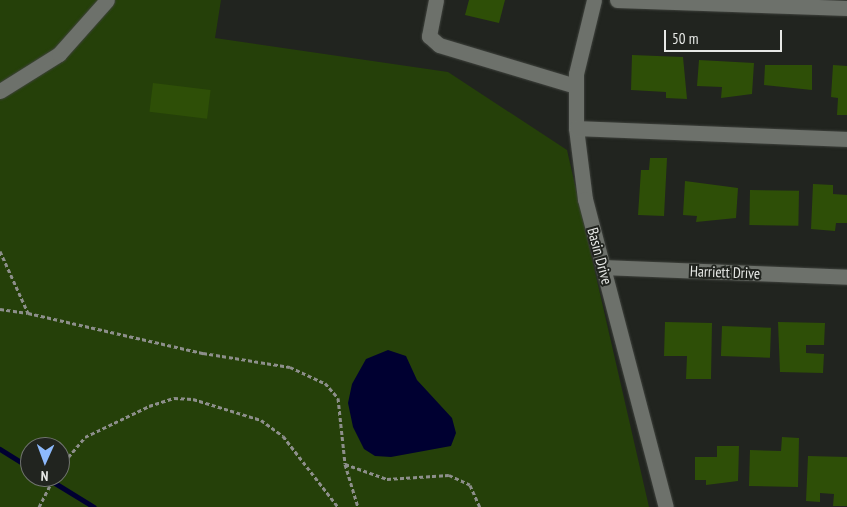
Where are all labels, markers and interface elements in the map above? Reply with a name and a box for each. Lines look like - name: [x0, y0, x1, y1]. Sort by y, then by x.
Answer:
- scale bar: [667, 20, 784, 52]
- text: 50 m: [672, 29, 698, 48]
- street label: Basin Drive: [584, 225, 616, 287]
- street label: Harriett Drive: [690, 262, 760, 282]
- north arrow: [20, 437, 70, 487]
- text: N: [40, 467, 49, 485]

